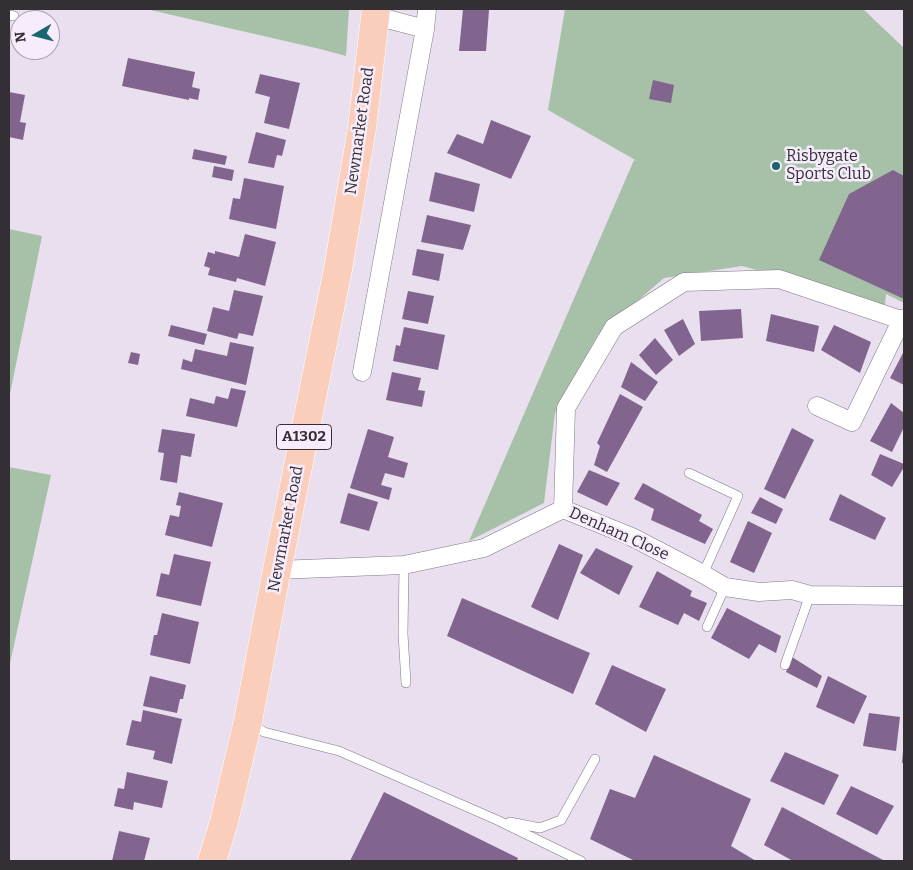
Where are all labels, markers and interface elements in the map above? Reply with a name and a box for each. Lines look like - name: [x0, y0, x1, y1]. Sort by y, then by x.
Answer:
- north arrow: [10, 10, 60, 60]
- text: N: [11, 30, 30, 44]
- street label: Newmarket Road: [342, 66, 378, 196]
- place label: Risbygate Sports Club: [786, 147, 871, 185]
- marker: Risbygate Sports Club: [770, 160, 782, 172]
- road number: A1302: [276, 424, 332, 450]
- street label: Newmarket Road: [264, 464, 308, 594]
- street label: Denham Close: [566, 503, 672, 565]

